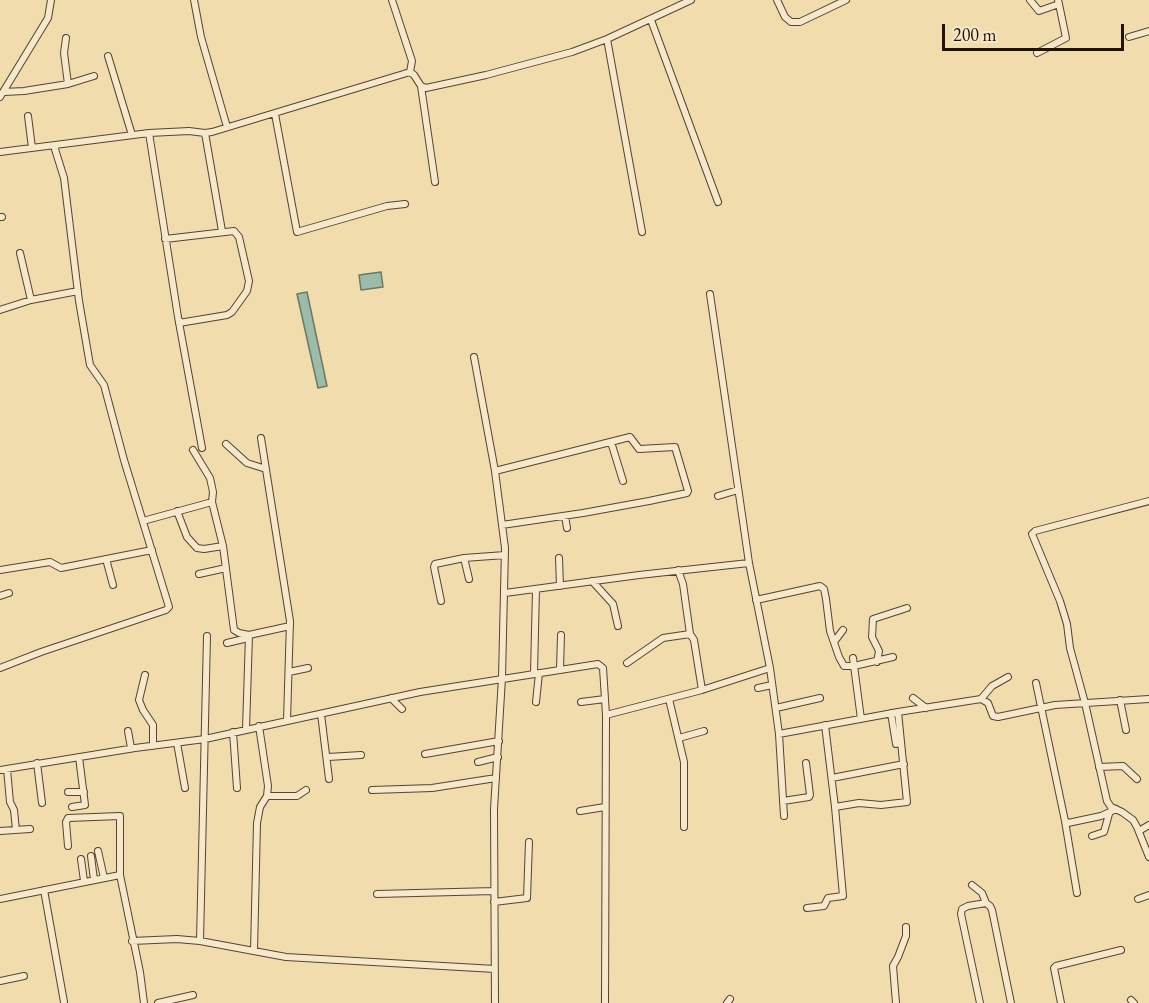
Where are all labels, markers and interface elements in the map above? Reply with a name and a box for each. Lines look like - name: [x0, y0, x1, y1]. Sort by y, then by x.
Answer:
- scale bar: [945, 12, 1126, 50]
- text: 200 m: [953, 23, 997, 46]

